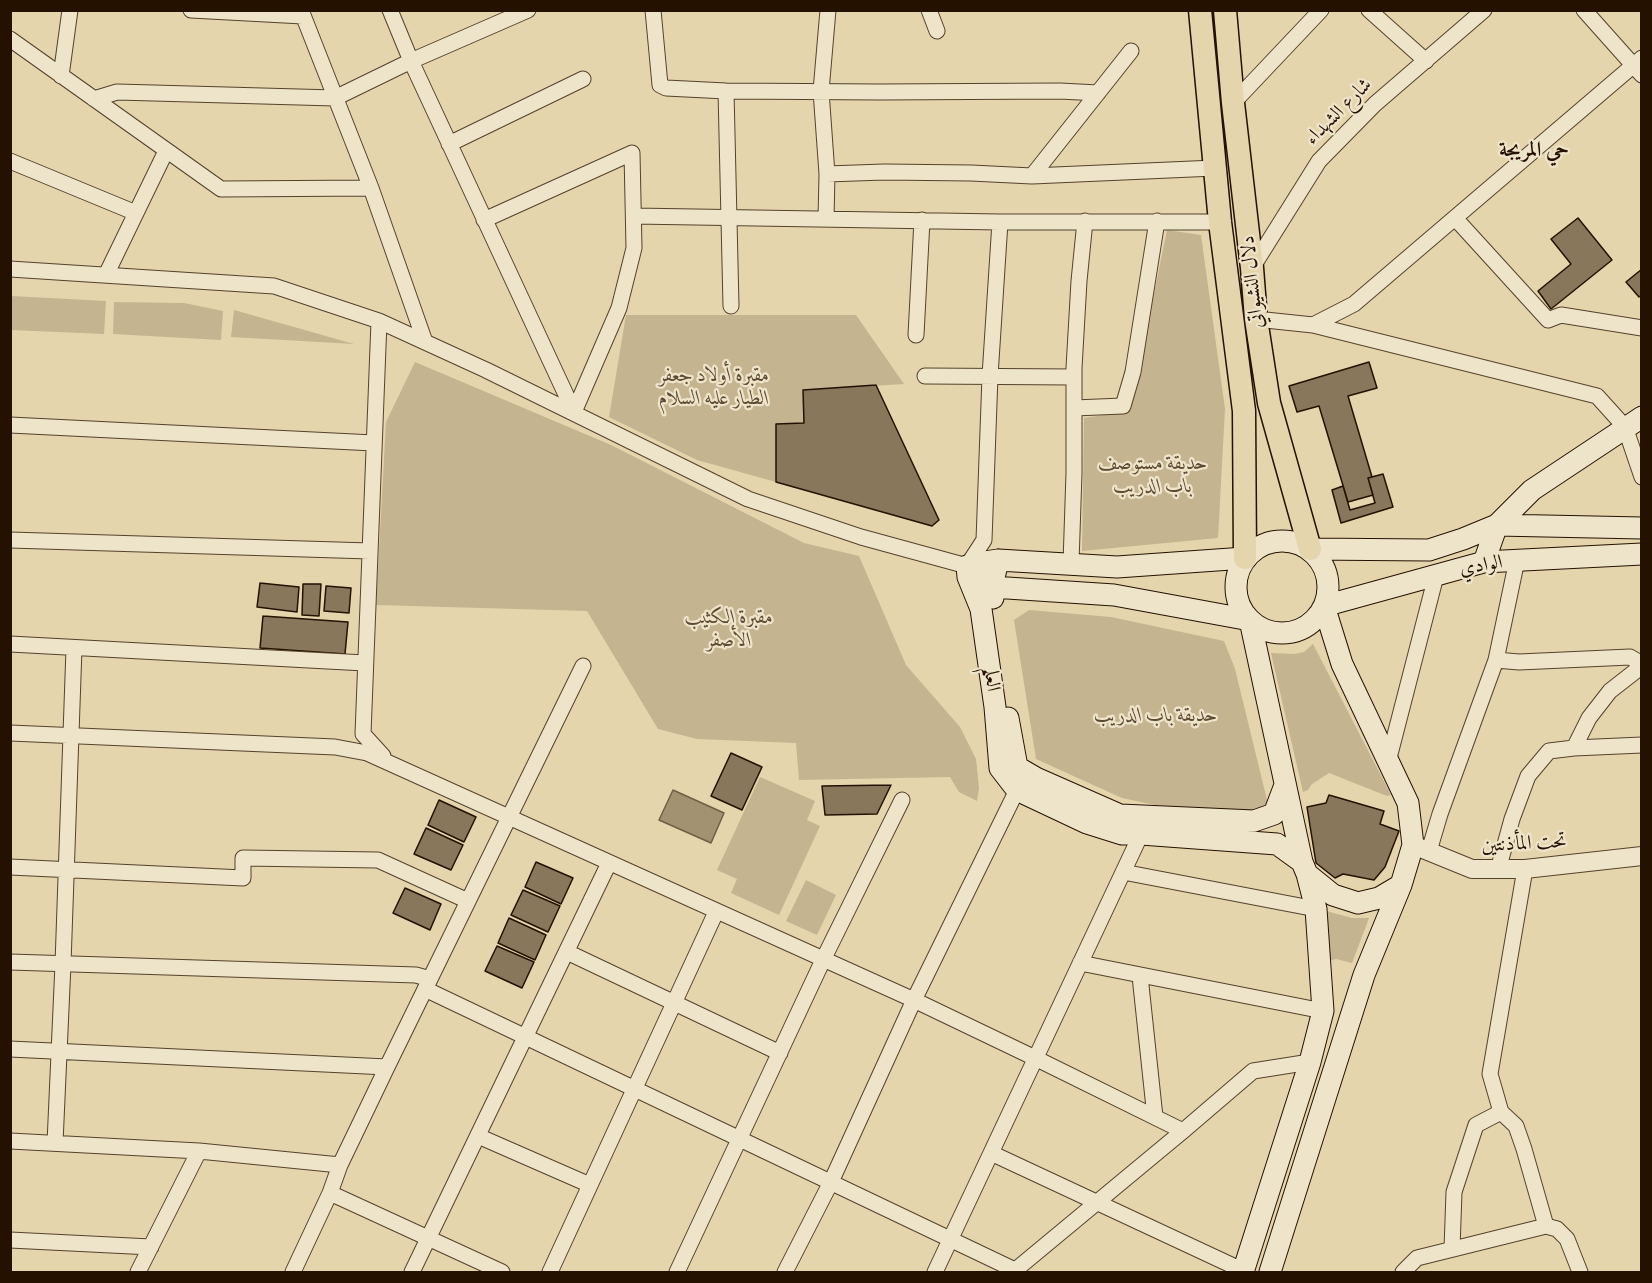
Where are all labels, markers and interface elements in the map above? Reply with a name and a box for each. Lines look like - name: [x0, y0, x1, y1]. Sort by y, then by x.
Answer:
- street label: شارع الشهداء: [1300, 73, 1378, 151]
- district label: حي المريجة: [1499, 138, 1569, 164]
- street label: دلال النشيواتي: [1236, 234, 1270, 330]
- park label: مقبرة أولاد جعفر الطيار عليه السلام: [658, 364, 770, 411]
- park label: حديقة مستوصف باب الدريب: [1098, 452, 1208, 499]
- street label: الوادي: [1458, 550, 1504, 582]
- park label: مقبرة الكثيب الأصفر: [685, 606, 773, 653]
- street label: العلم: [977, 665, 1005, 693]
- park label: حديقة باب الدريب: [1094, 704, 1218, 728]
- street label: تحت المأذنتين: [1481, 830, 1567, 858]

